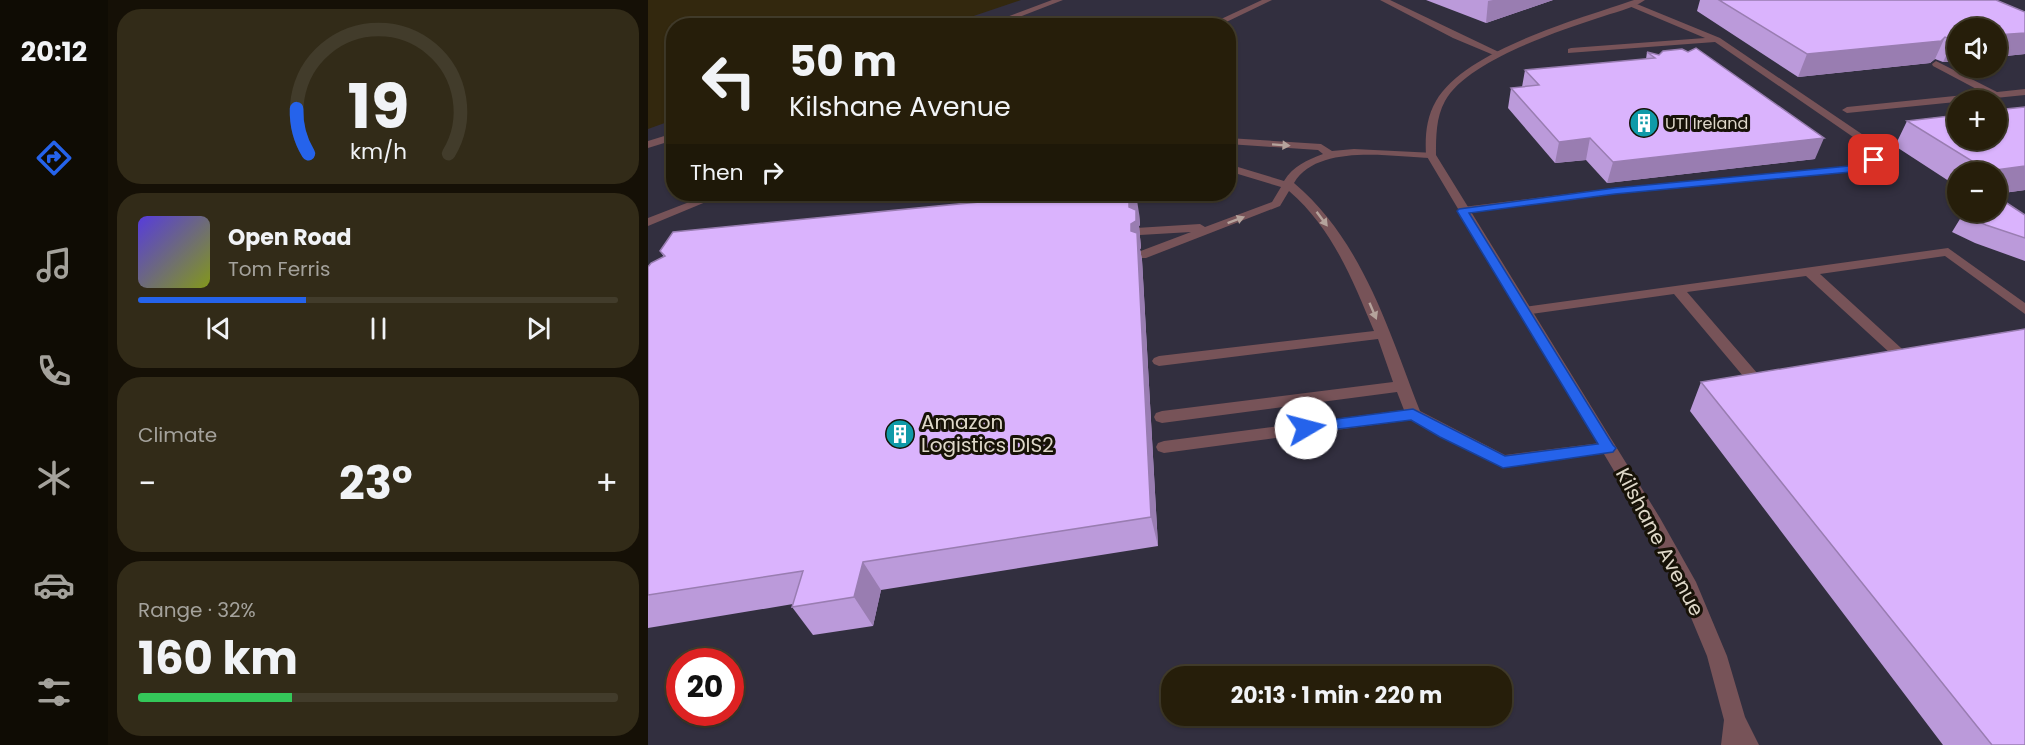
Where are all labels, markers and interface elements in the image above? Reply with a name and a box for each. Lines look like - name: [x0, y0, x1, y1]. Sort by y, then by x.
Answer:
- map controls: [1947, 18, 2007, 222]
- button: sound: [1947, 18, 2007, 78]
- text: 50 m: [789, 32, 897, 91]
- text: 20:12: [21, 33, 87, 70]
- icon: left: [690, 42, 768, 120]
- text: 19: [347, 62, 409, 150]
- text: Kilshane Avenue: [789, 88, 1011, 125]
- button: +: [1947, 90, 2007, 150]
- building icon: UTI Ireland: [1628, 107, 1660, 139]
- place label: UTI Ireland: [1665, 112, 1748, 135]
- pin: [1848, 134, 1899, 185]
- text: km/h: [349, 136, 407, 167]
- icon: directions: [33, 137, 75, 179]
- one-way arrow: [1271, 140, 1290, 149]
- icon: arrive: [1857, 143, 1890, 176]
- icon: right: [756, 156, 789, 189]
- text: Then: [690, 157, 744, 188]
- button: −: [1947, 162, 2007, 222]
- one-way arrow: [1316, 211, 1328, 227]
- one-way arrow: [1227, 214, 1245, 224]
- text: Open Road: [228, 222, 352, 253]
- icon: music: [33, 244, 75, 286]
- text: Tom Ferris: [228, 255, 330, 283]
- one-way arrow: [1368, 303, 1378, 321]
- icon: previous: [202, 312, 235, 345]
- icon: pause: [362, 312, 395, 345]
- icon: next: [522, 312, 555, 345]
- icon: phone: [33, 350, 75, 392]
- position arrow: [1274, 396, 1338, 460]
- place label: Amazon Logistics DIS2: [921, 408, 1054, 459]
- building icon: Amazon Logistics DIS2: [884, 418, 916, 450]
- text: Climate: [138, 421, 217, 449]
- text: 23°: [339, 452, 413, 515]
- icon: climate: [33, 457, 75, 499]
- text: −: [138, 460, 156, 507]
- text: +: [595, 460, 618, 507]
- street label: Kilshane Avenue: [1609, 463, 1711, 621]
- icon: car: [33, 564, 75, 606]
- text: Range · 32%: [138, 596, 256, 624]
- text: 160 km: [138, 627, 298, 690]
- speed limit sign: 20: [666, 648, 744, 726]
- icon: filters: [33, 671, 75, 713]
- text: 20:13 · 1 min · 220 m: [1231, 680, 1442, 711]

